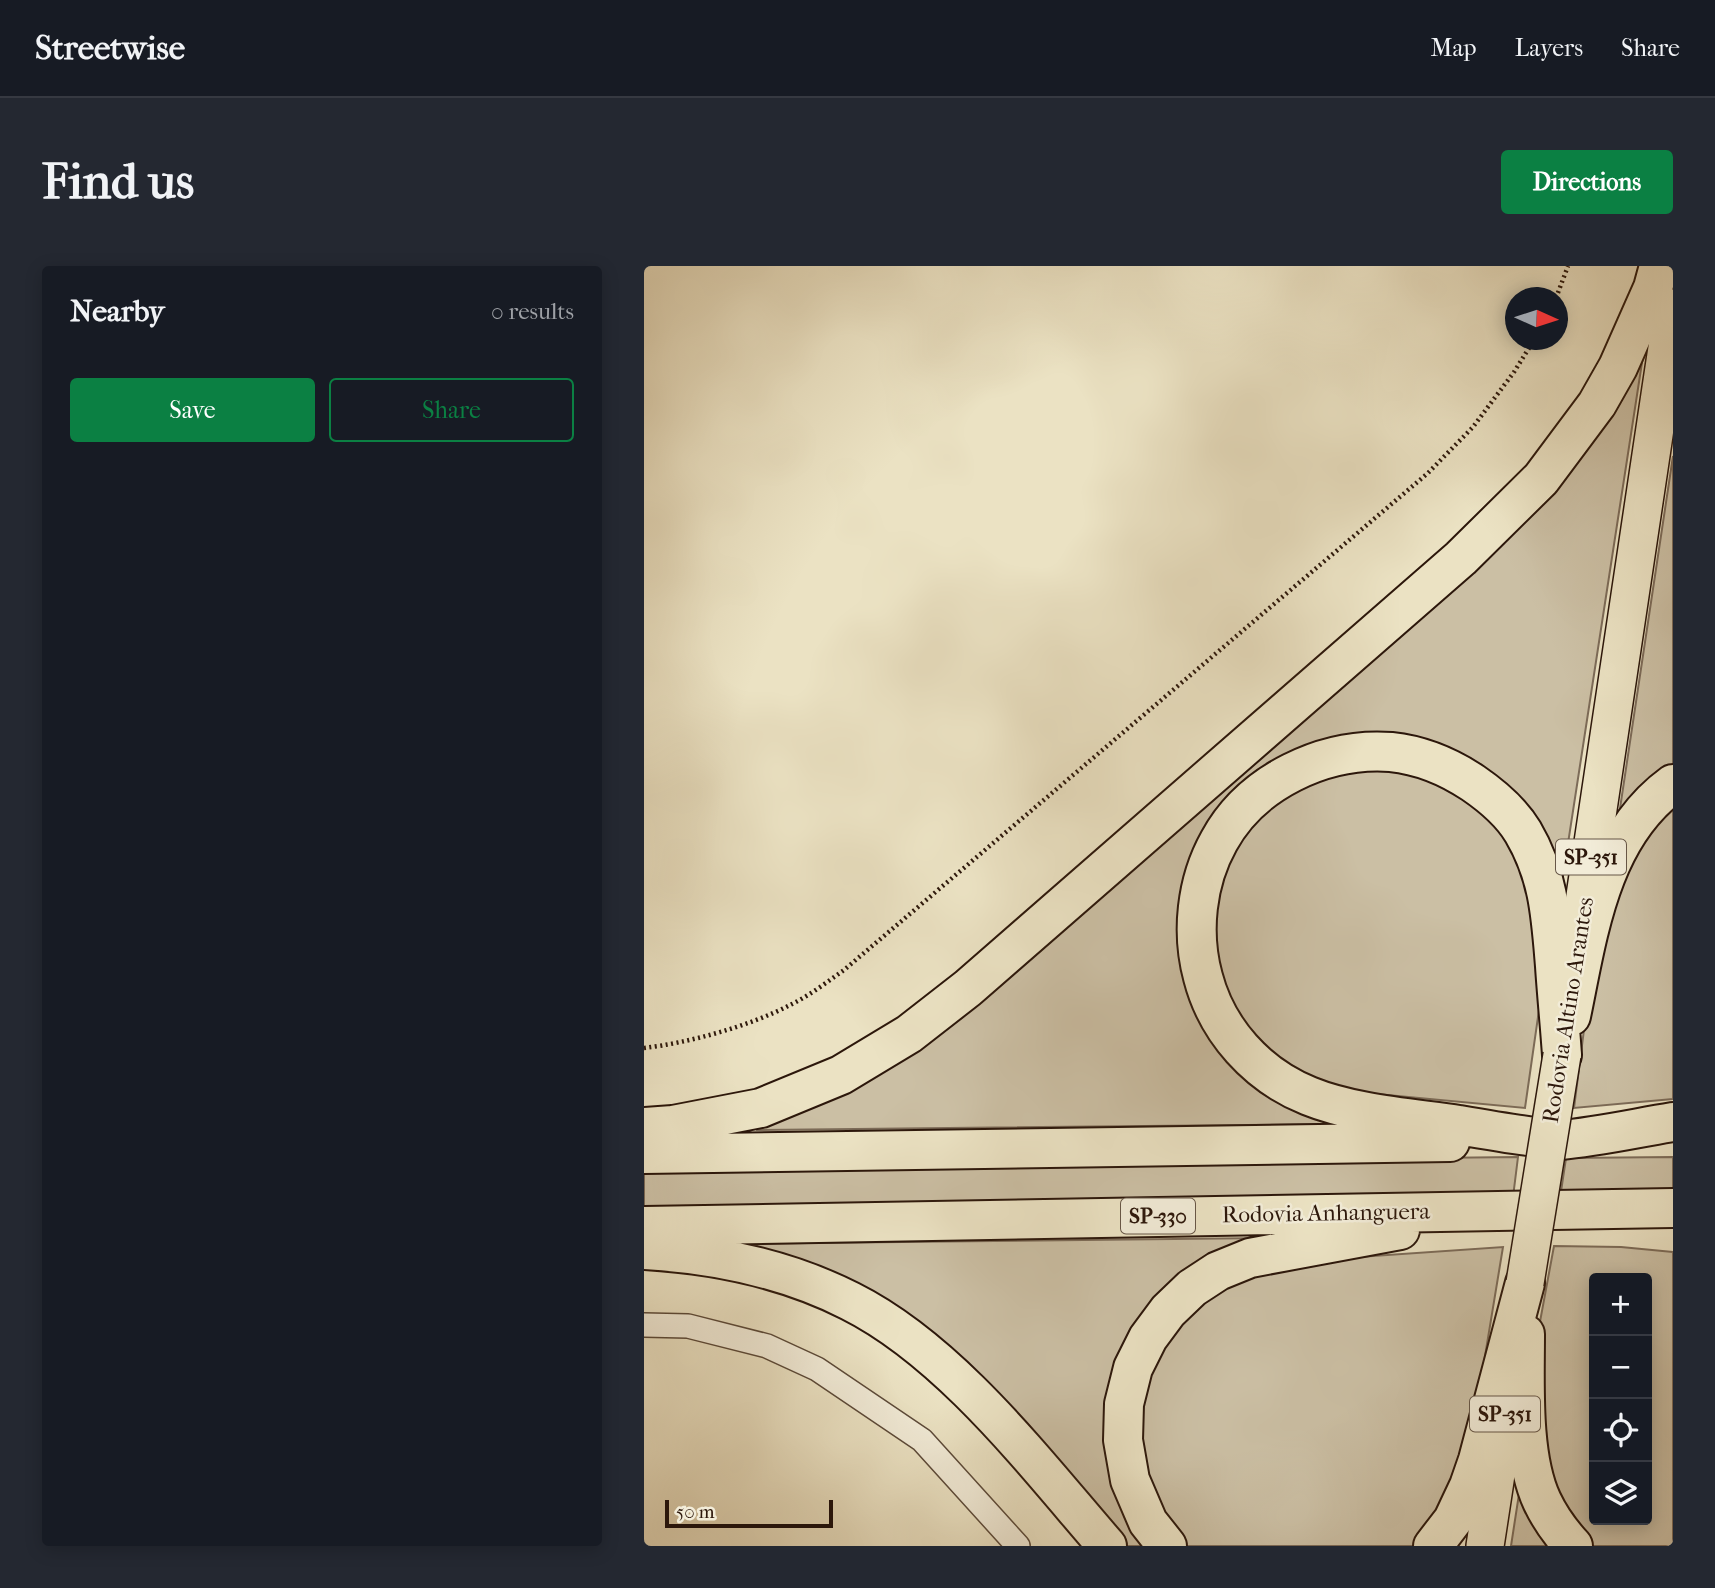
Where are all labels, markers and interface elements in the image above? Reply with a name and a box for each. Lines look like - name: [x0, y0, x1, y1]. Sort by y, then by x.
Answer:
- text: Streetwise: [35, 29, 185, 68]
- text: Map: [1431, 34, 1477, 62]
- text: Layers: [1515, 34, 1583, 62]
- text: Share: [1621, 34, 1680, 62]
- button: Directions: [1501, 150, 1673, 214]
- text: Find us: [42, 153, 194, 211]
- north arrow: [1505, 287, 1568, 350]
- text: Nearby: [70, 294, 165, 329]
- text: 0 results: [491, 298, 574, 325]
- button: Save: [70, 378, 315, 442]
- button: Share: [329, 378, 574, 442]
- road number: SP-351: [1556, 840, 1626, 874]
- street label: Rodovia Altino Arantes: [1537, 895, 1599, 1125]
- road number: SP-330: [1121, 1198, 1195, 1234]
- street label: Rodovia Anhanguera: [1222, 1198, 1431, 1228]
- map controls: [1589, 1273, 1652, 1525]
- button: +: [1589, 1273, 1652, 1336]
- button: −: [1589, 1336, 1652, 1399]
- road number: SP-351: [1470, 1396, 1540, 1432]
- button: locate: [1589, 1399, 1652, 1462]
- button: layers: [1589, 1462, 1652, 1525]
- scale bar: [665, 1497, 833, 1529]
- text: 50 m: [676, 1501, 715, 1523]

